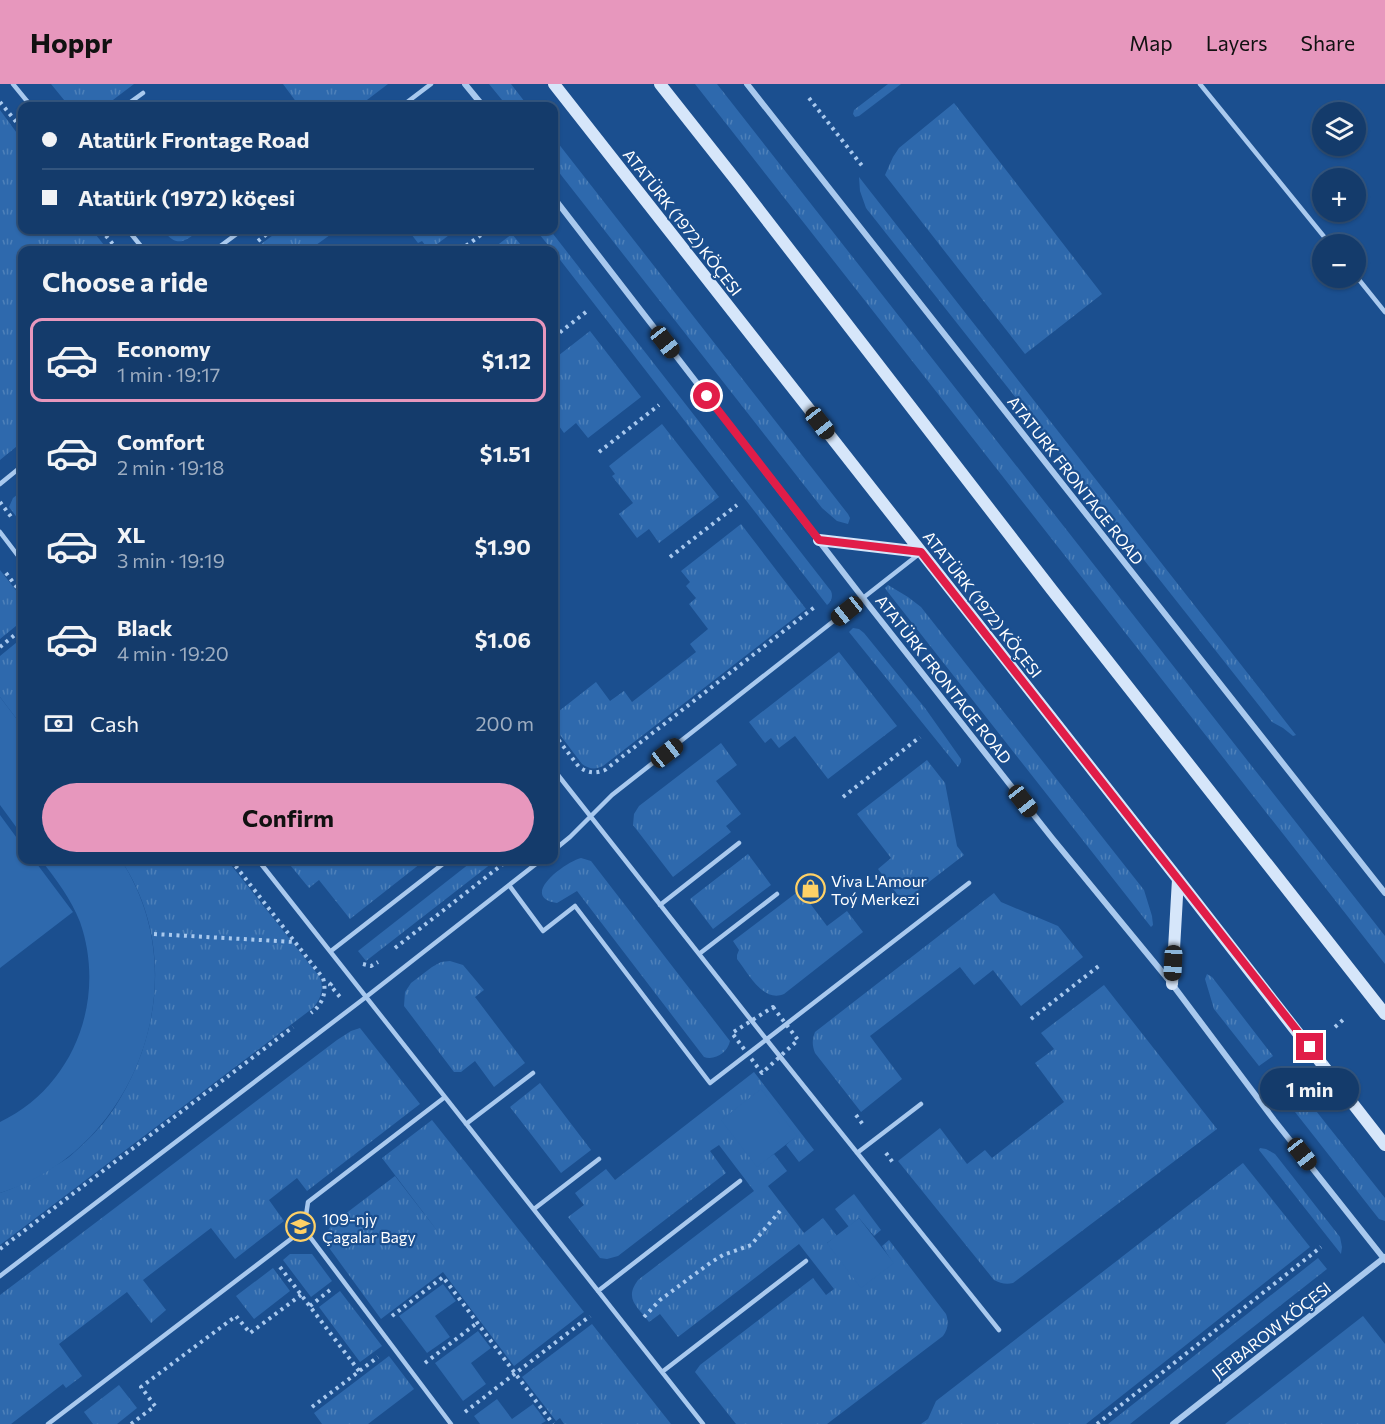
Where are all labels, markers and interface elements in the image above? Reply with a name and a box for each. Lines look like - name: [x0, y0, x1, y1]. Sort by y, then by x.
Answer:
- text: Hoppr: [30, 25, 112, 59]
- text: Map: [1129, 30, 1173, 55]
- text: Layers: [1206, 30, 1268, 55]
- text: Share: [1301, 30, 1355, 55]
- map controls: [1312, 102, 1366, 288]
- button: layers: [1312, 102, 1366, 156]
- text: Atatürk Frontage Road: [78, 126, 309, 153]
- street label: ATATÜRK (1972) KÖÇESI: [620, 145, 746, 299]
- button: +: [1312, 168, 1366, 222]
- text: Atatürk (1972) köçesi: [78, 184, 295, 211]
- button: −: [1312, 234, 1366, 288]
- text: Choose a ride: [42, 265, 208, 298]
- car: [647, 322, 683, 362]
- icon: car: [45, 333, 99, 387]
- text: Economy: [117, 335, 211, 362]
- text: $1.12: [482, 347, 531, 374]
- text: 1 min · 19:17: [117, 362, 220, 386]
- route start: [693, 382, 720, 409]
- street label: ATATURK FRONTAGE ROAD: [1004, 392, 1148, 568]
- car: [802, 403, 838, 443]
- icon: car: [45, 426, 99, 480]
- text: Comfort: [117, 428, 205, 455]
- text: $1.51: [480, 440, 531, 467]
- text: 2 min · 19:18: [117, 455, 224, 479]
- icon: car: [45, 519, 99, 573]
- text: XL: [117, 521, 145, 548]
- street label: ATATÜRK (1972) KÖÇESI: [920, 527, 1046, 681]
- text: $1.90: [475, 533, 531, 560]
- text: 3 min · 19:19: [117, 548, 225, 572]
- street label: ATATÜRK FRONTAGE ROAD: [872, 591, 1016, 767]
- car: [827, 593, 867, 629]
- icon: car: [45, 612, 99, 666]
- text: Black: [117, 614, 172, 641]
- text: $1.06: [475, 626, 531, 653]
- text: 4 min · 19:20: [117, 641, 229, 665]
- icon: cash: [42, 707, 75, 740]
- text: Cash: [90, 710, 139, 737]
- text: 200 m: [476, 711, 534, 735]
- car: [647, 735, 687, 771]
- car: [1005, 781, 1041, 821]
- button: Confirm: [42, 783, 534, 852]
- place label: Viva L'Amour Toý Merkezi: [831, 871, 928, 908]
- shop icon: Viva L'Amour Toý Merkezi: [794, 873, 826, 905]
- car: [1163, 945, 1183, 981]
- route end: [1296, 1033, 1323, 1060]
- callout: 1 min: [1260, 1068, 1360, 1110]
- text: 1 min: [1286, 1077, 1333, 1101]
- car: [1284, 1134, 1320, 1174]
- place label: 109-njy Çagalar Bagy: [322, 1209, 416, 1246]
- school or university icon: 109-njy Çagalar Bagy: [285, 1211, 317, 1243]
- street label: JEPBAROW KÖÇESI: [1208, 1278, 1334, 1382]

